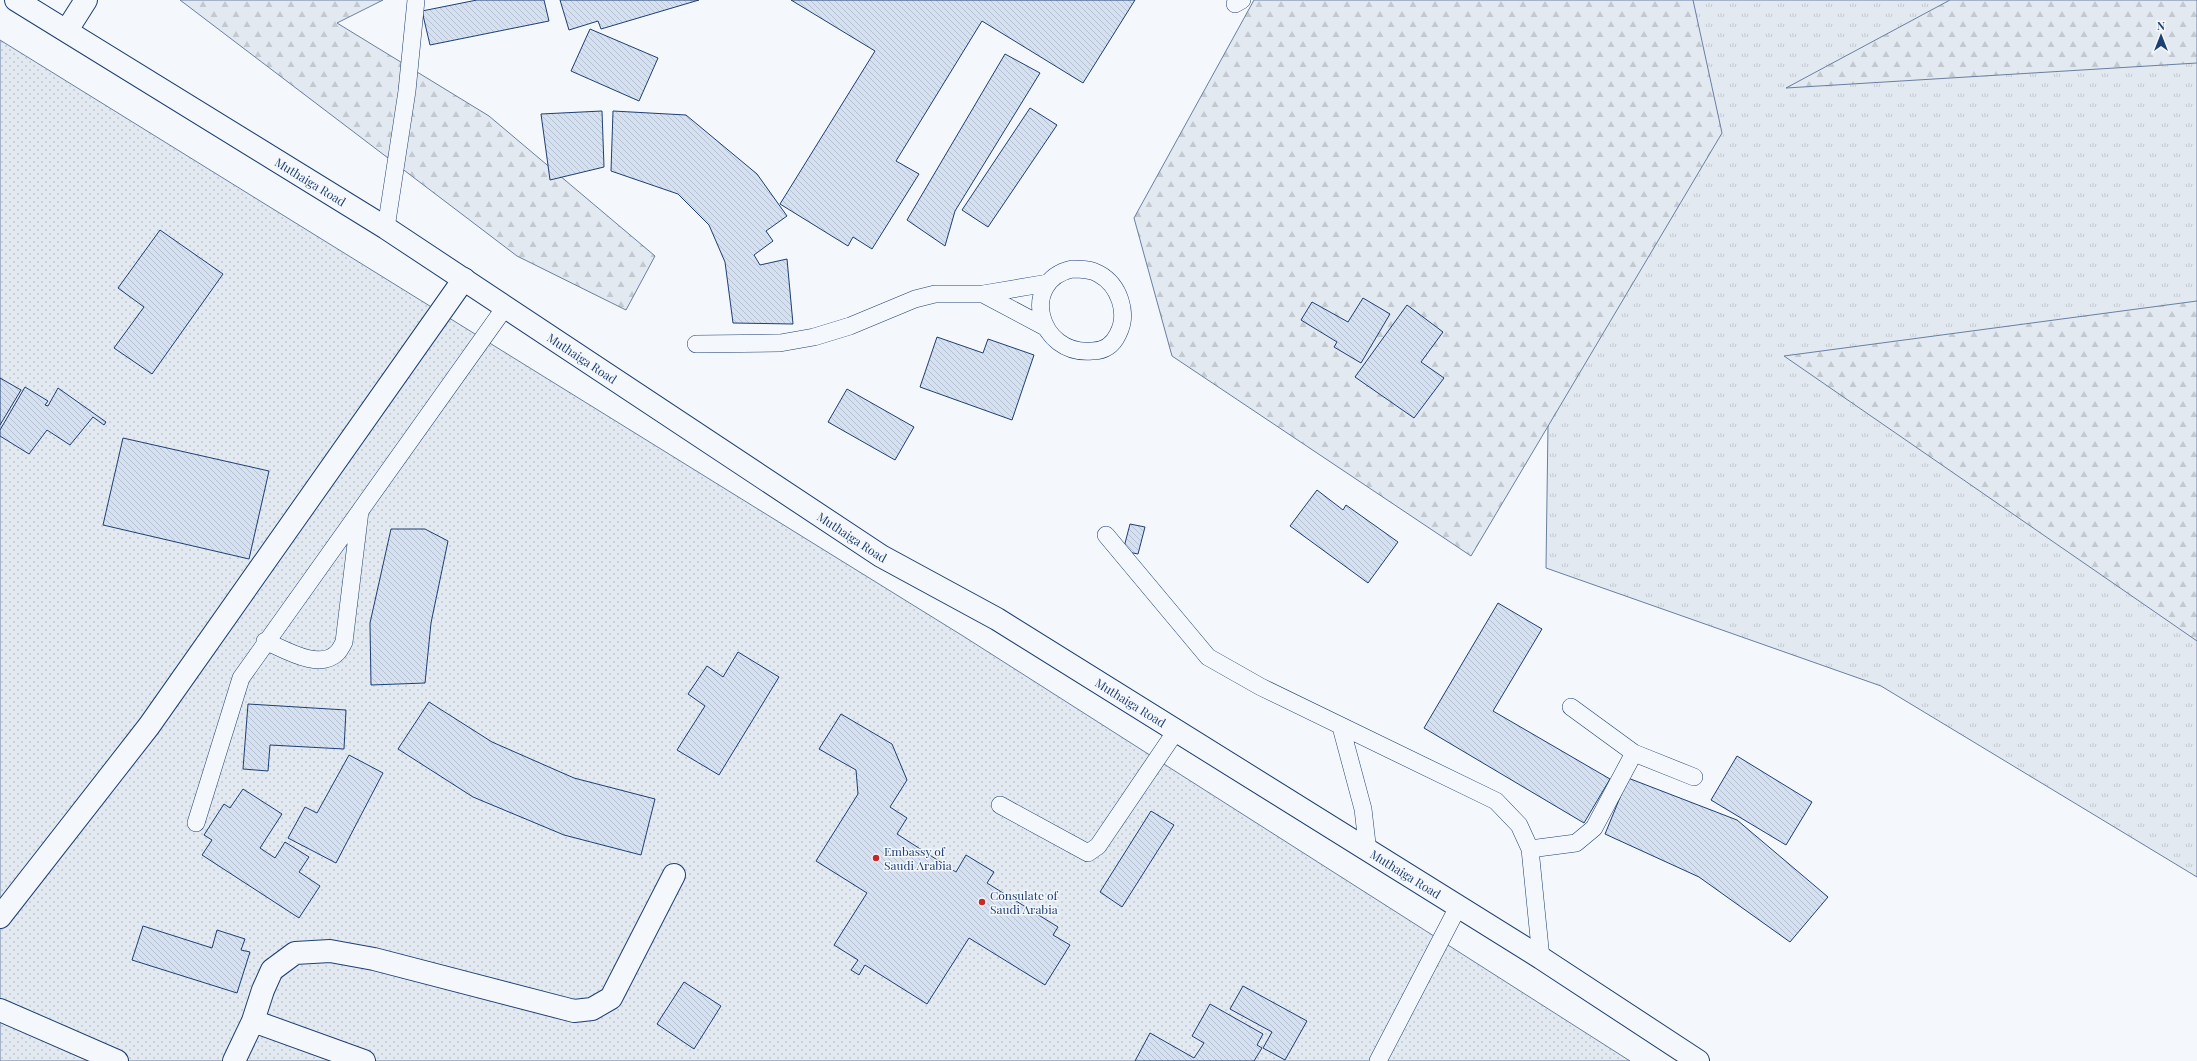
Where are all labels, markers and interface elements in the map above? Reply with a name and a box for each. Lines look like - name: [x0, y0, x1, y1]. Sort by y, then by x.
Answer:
- north arrow: [2141, 16, 2181, 56]
- text: N: [2157, 18, 2165, 33]
- street label: Muthaiga Road: [272, 154, 349, 209]
- street label: Muthaiga Road: [544, 329, 620, 387]
- street label: Muthaiga Road: [814, 508, 890, 566]
- street label: Muthaiga Road: [1092, 674, 1169, 730]
- place label: Embassy of Saudi Arabia: [884, 843, 952, 873]
- street label: Muthaiga Road: [1367, 846, 1444, 902]
- marker: Embassy of Saudi Arabia: [871, 853, 881, 863]
- place label: Consulate of Saudi Arabia: [990, 887, 1059, 917]
- marker: Consulate of Saudi Arabia: [977, 897, 987, 907]

